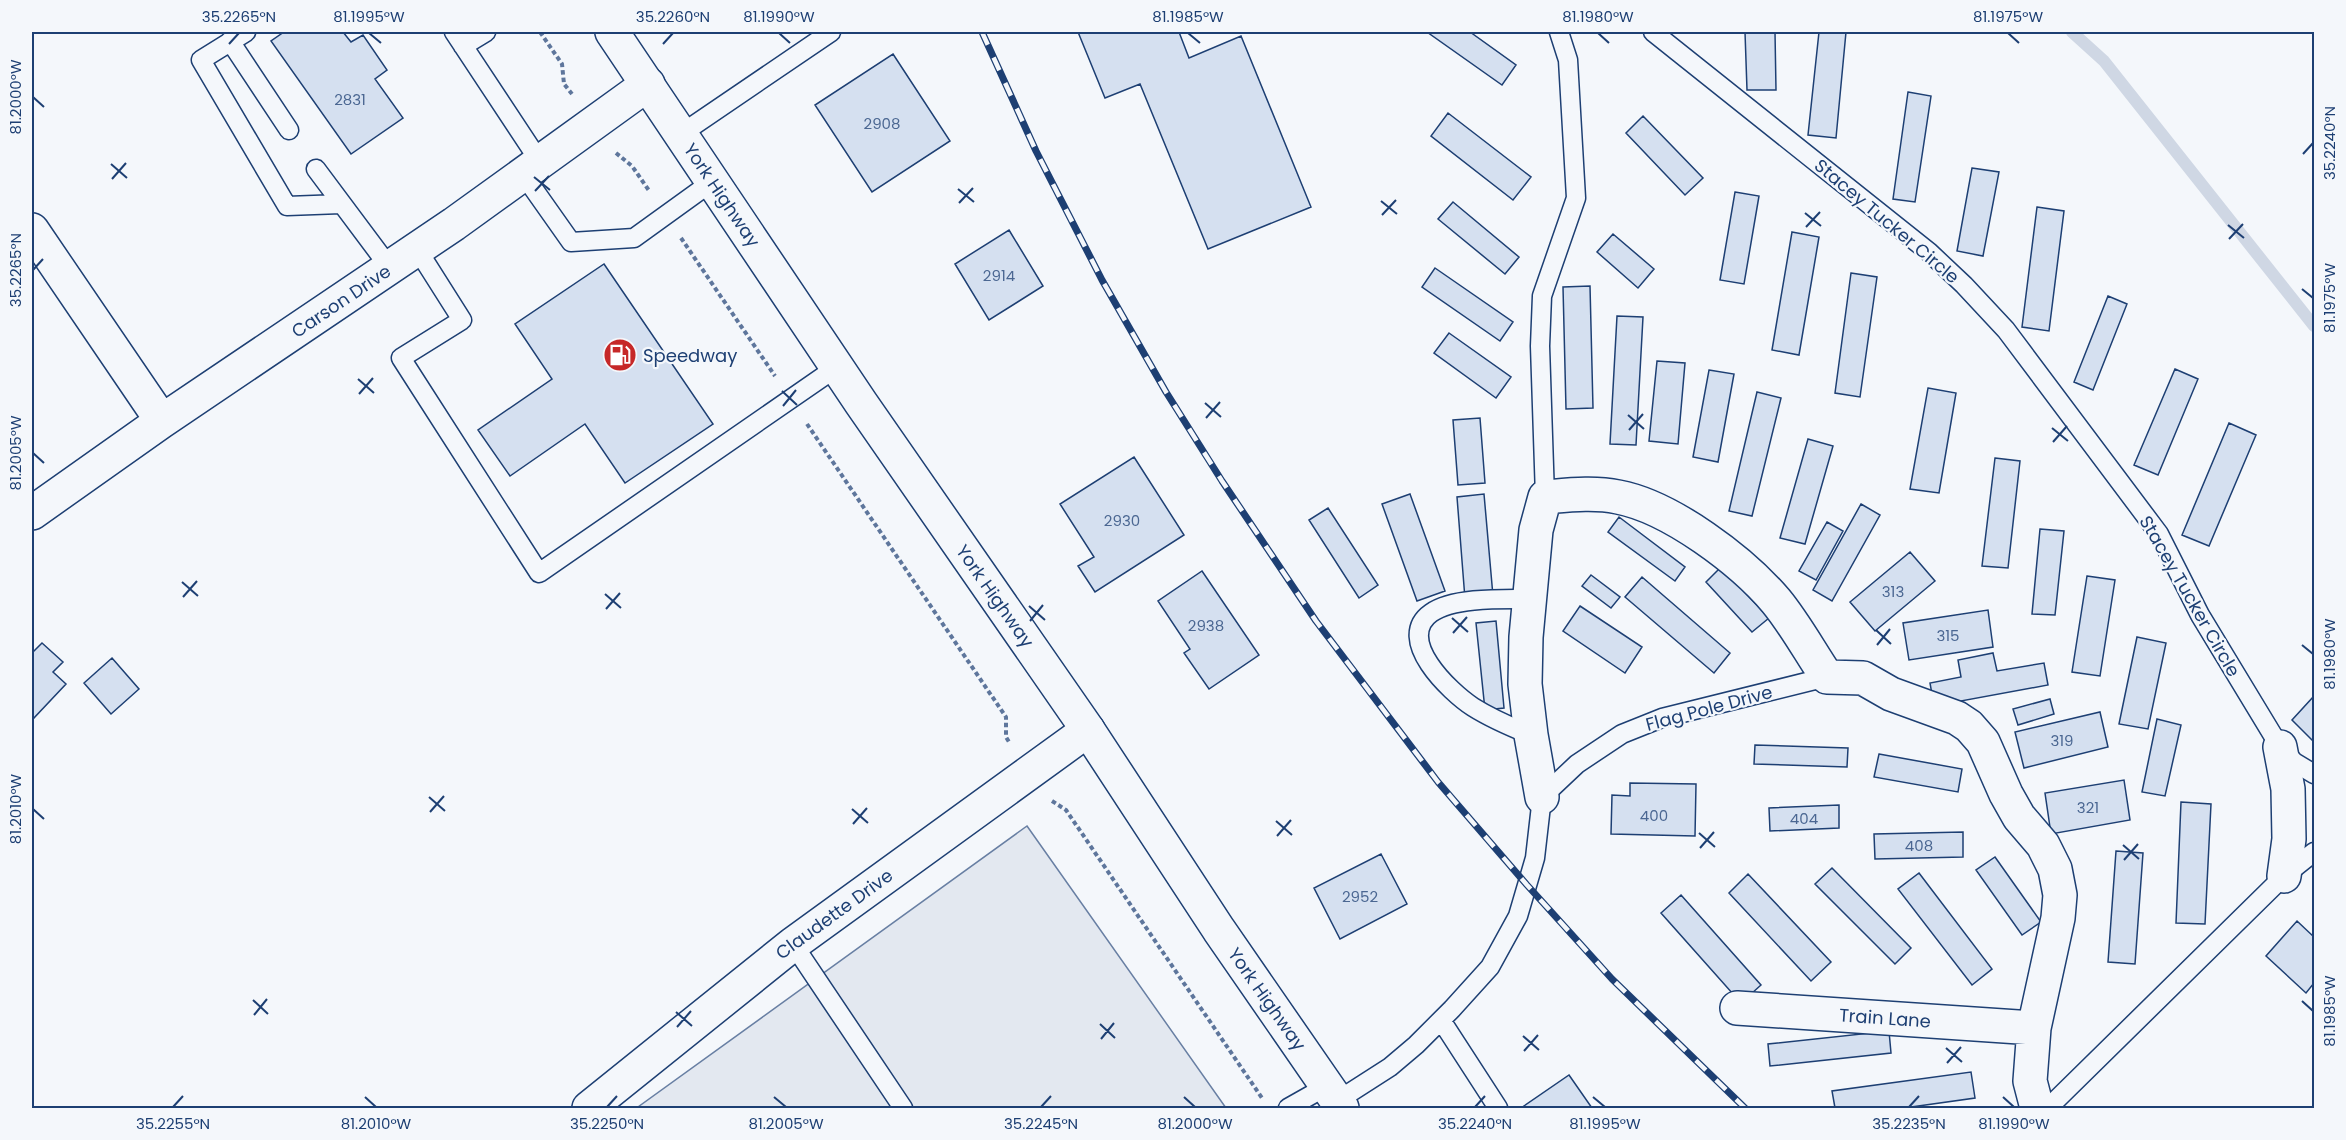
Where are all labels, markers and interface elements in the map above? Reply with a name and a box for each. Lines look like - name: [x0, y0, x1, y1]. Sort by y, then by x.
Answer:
- text: 35.2265°N: [202, 6, 276, 27]
- text: 81.1995°W: [333, 6, 405, 27]
- text: 35.2260°N: [636, 6, 710, 27]
- text: 81.1990°W: [743, 6, 815, 27]
- text: 81.1985°W: [1152, 6, 1224, 27]
- text: 81.1980°W: [1562, 6, 1634, 27]
- text: 81.1975°W: [1973, 6, 2043, 27]
- text: 81.2000°W: [5, 59, 26, 135]
- house number: 2831: [334, 89, 366, 110]
- text: 35.2240°N: [2319, 106, 2340, 180]
- house number: 2908: [864, 113, 900, 134]
- street label: York Highway: [678, 138, 766, 252]
- street label: Stacey Tucker Circle: [1809, 153, 1965, 289]
- text: 35.2265°N: [5, 233, 26, 307]
- street label: Carson Drive: [286, 258, 396, 344]
- text: 81.1975°W: [2319, 263, 2340, 333]
- house number: 2914: [983, 265, 1015, 286]
- fuel station icon: Speedway: [602, 337, 638, 373]
- place label: Speedway: [643, 343, 737, 368]
- text: 81.2005°W: [5, 415, 26, 491]
- house number: 2930: [1104, 510, 1140, 531]
- street label: Stacey Tucker Circle: [2134, 511, 2246, 681]
- street label: York Highway: [950, 539, 1040, 653]
- house number: 313: [1882, 581, 1904, 602]
- house number: 2938: [1188, 615, 1224, 636]
- text: 81.1980°W: [2319, 618, 2340, 690]
- house number: 315: [1936, 625, 1960, 646]
- street label: Flag Pole Drive: [1643, 679, 1775, 737]
- house number: 319: [2050, 730, 2074, 751]
- text: 81.2010°W: [5, 773, 26, 844]
- house number: 321: [2077, 797, 2099, 818]
- house number: 400: [1640, 805, 1668, 826]
- house number: 404: [1790, 808, 1818, 829]
- house number: 408: [1905, 835, 1933, 856]
- street label: Claudette Drive: [770, 863, 898, 965]
- house number: 2952: [1342, 886, 1378, 907]
- street label: York Highway: [1222, 942, 1312, 1056]
- text: 81.1985°W: [2319, 975, 2340, 1047]
- street label: Train Lane: [1838, 1002, 1932, 1034]
- text: 35.2255°N: [136, 1113, 210, 1134]
- text: 81.2010°W: [341, 1113, 412, 1134]
- text: 35.2250°N: [570, 1113, 644, 1134]
- text: 81.2005°W: [748, 1113, 824, 1134]
- text: 35.2245°N: [1004, 1113, 1078, 1134]
- text: 81.2000°W: [1157, 1113, 1233, 1134]
- text: 35.2240°N: [1438, 1113, 1512, 1134]
- text: 81.1995°W: [1569, 1113, 1641, 1134]
- text: 35.2235°N: [1872, 1113, 1946, 1134]
- text: 81.1990°W: [1978, 1113, 2050, 1134]

